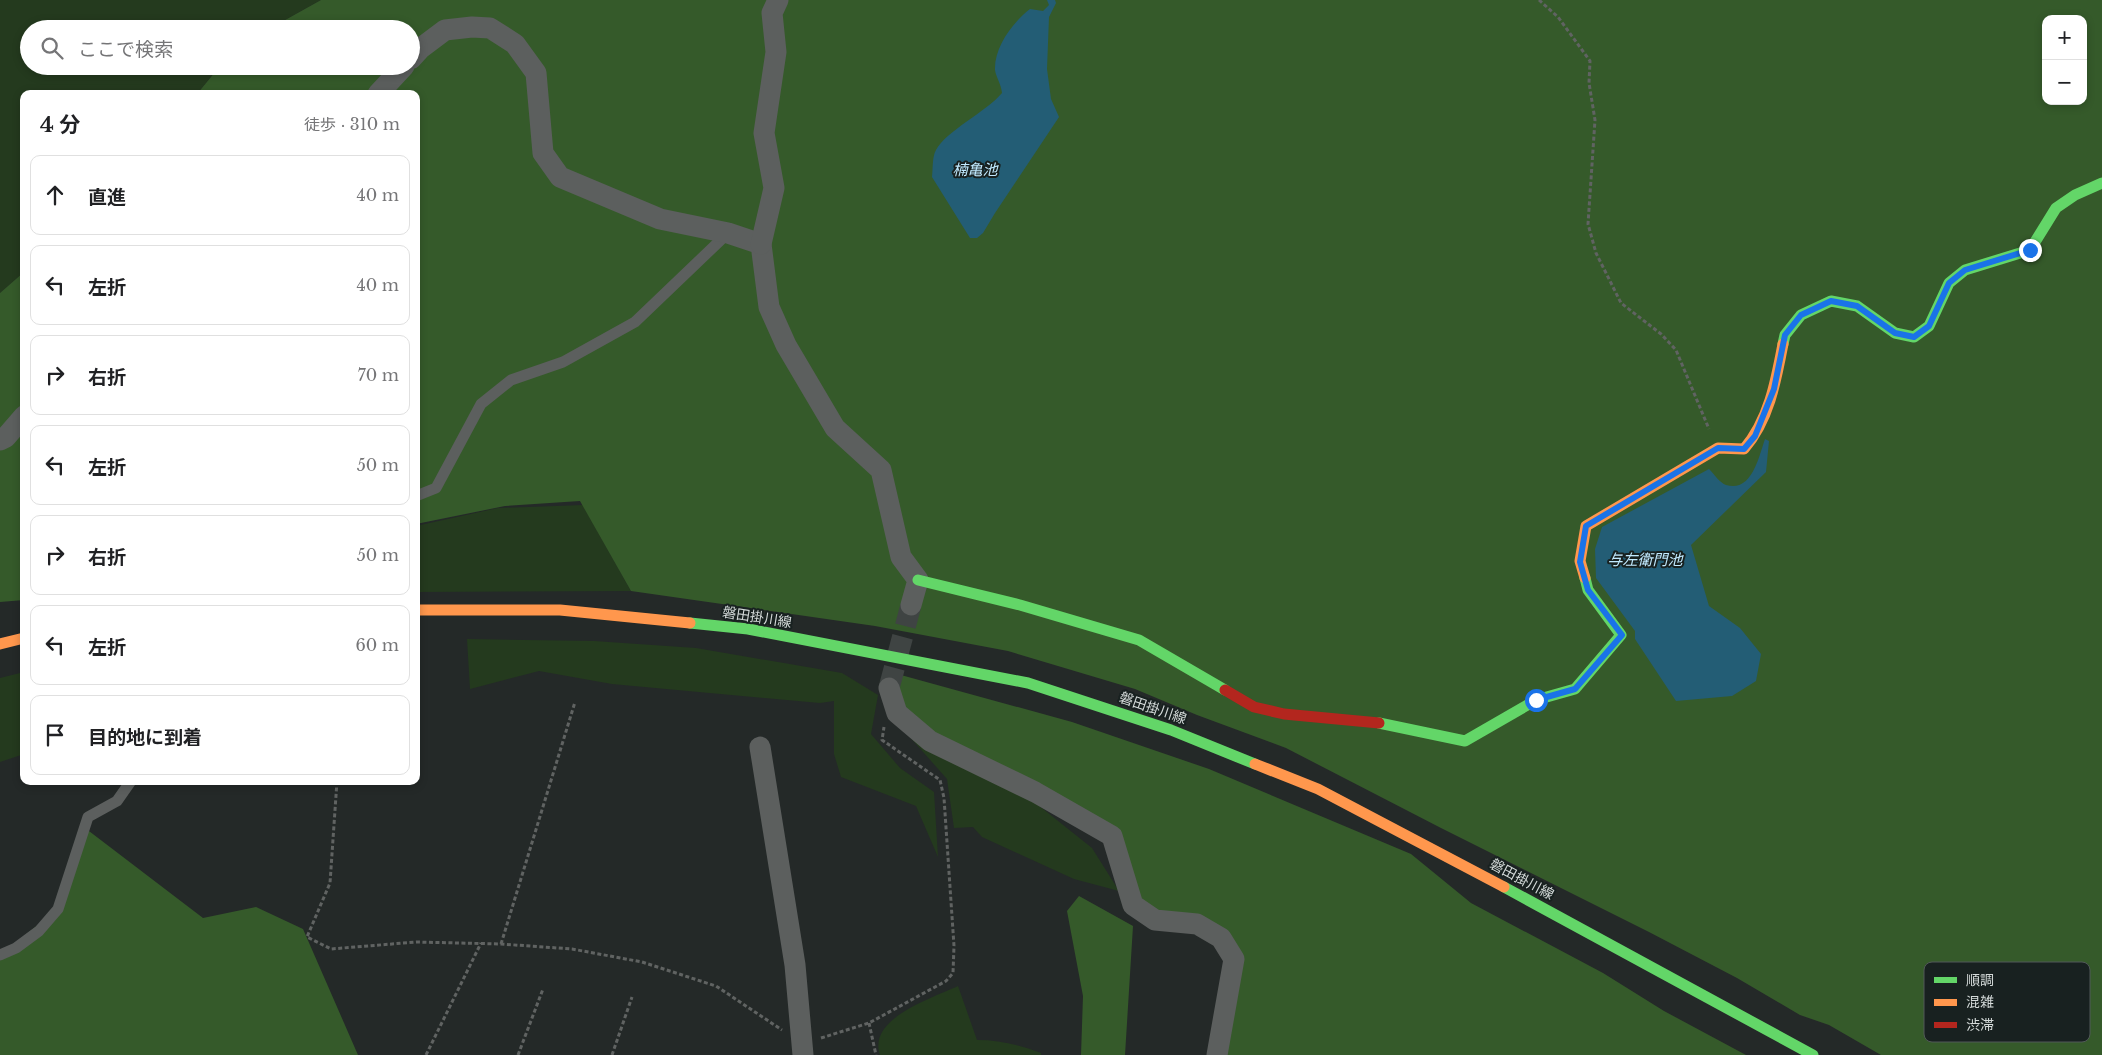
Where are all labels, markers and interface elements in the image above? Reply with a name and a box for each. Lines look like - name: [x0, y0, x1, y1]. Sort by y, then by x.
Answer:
- map controls: [2042, 15, 2087, 105]
- button: +: [2042, 15, 2087, 60]
- search box: [20, 20, 420, 75]
- icon: search: [38, 34, 66, 62]
- text: ここで検索: [78, 38, 173, 61]
- button: −: [2042, 60, 2087, 105]
- text: 4 分: [40, 112, 81, 138]
- text: 徒歩 · 310 m: [304, 114, 400, 134]
- water label: 楠亀池: [952, 160, 999, 179]
- icon: ahead: [41, 181, 69, 209]
- text: 40 m: [356, 185, 399, 205]
- text: 直進: [88, 186, 126, 209]
- route end: [2019, 239, 2042, 262]
- icon: left: [41, 271, 69, 299]
- text: 40 m: [356, 275, 399, 295]
- text: 左折: [88, 276, 126, 299]
- icon: right: [41, 361, 69, 389]
- text: 70 m: [358, 365, 399, 385]
- text: 右折: [88, 366, 126, 389]
- icon: left: [41, 451, 69, 479]
- text: 50 m: [357, 455, 399, 475]
- text: 左折: [88, 456, 126, 479]
- icon: right: [41, 541, 69, 569]
- text: 50 m: [357, 545, 399, 565]
- text: 右折: [88, 546, 126, 569]
- water label: 与左衛門池: [1607, 550, 1684, 569]
- street label: 磐田掛川線: [721, 603, 793, 631]
- icon: left: [41, 631, 69, 659]
- text: 60 m: [356, 635, 399, 655]
- text: 左折: [88, 636, 126, 659]
- street label: 磐田掛川線: [1117, 688, 1189, 728]
- route start: [1525, 689, 1548, 712]
- icon: arrive: [41, 721, 69, 749]
- text: 目的地に到着: [88, 726, 202, 749]
- street label: 磐田掛川線: [1487, 855, 1557, 903]
- legend: [1924, 962, 2090, 1042]
- text: 順調: [1966, 971, 1994, 989]
- text: 混雑: [1966, 993, 1994, 1011]
- text: 渋滞: [1966, 1016, 1994, 1034]

